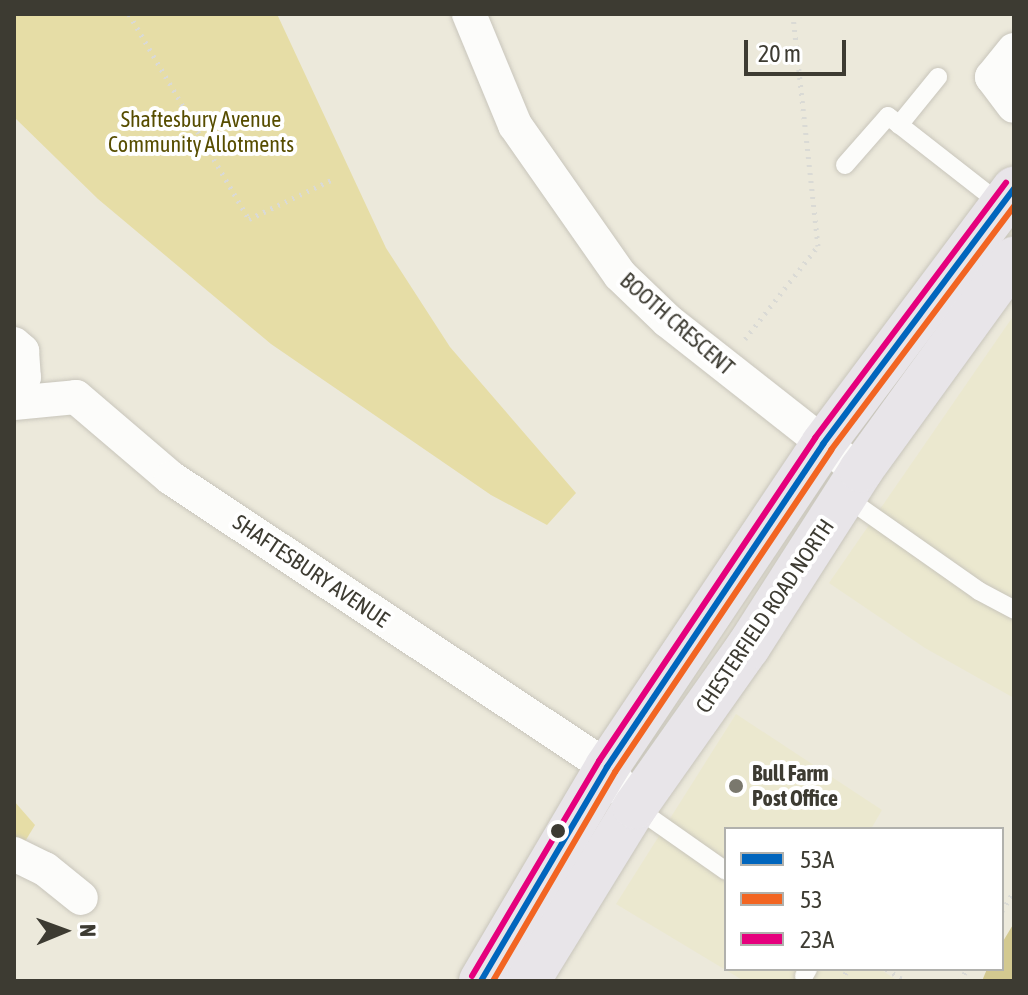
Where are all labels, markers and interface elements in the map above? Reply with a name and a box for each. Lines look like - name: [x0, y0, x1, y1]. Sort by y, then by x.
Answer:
- scale bar: [748, 24, 850, 74]
- text: 20 m: [758, 40, 801, 67]
- park label: Shaftesbury Avenue Community Allotments: [108, 106, 294, 158]
- street label: BOOTH CRESCENT: [615, 267, 739, 381]
- street label: SHAFTESBURY AVENUE: [228, 509, 394, 633]
- street label: CHESTERFIELD ROAD NORTH: [690, 514, 840, 718]
- place label: Bull Farm Post Office: [752, 760, 838, 812]
- marker: Bull Farm Post Office: [727, 777, 745, 795]
- unlabelled marker: [550, 823, 566, 839]
- legend: [724, 827, 1004, 971]
- text: 53A: [800, 846, 834, 873]
- text: 53: [800, 886, 823, 913]
- north arrow: [24, 891, 104, 971]
- text: N: [75, 924, 101, 937]
- text: 23A: [800, 926, 834, 953]

